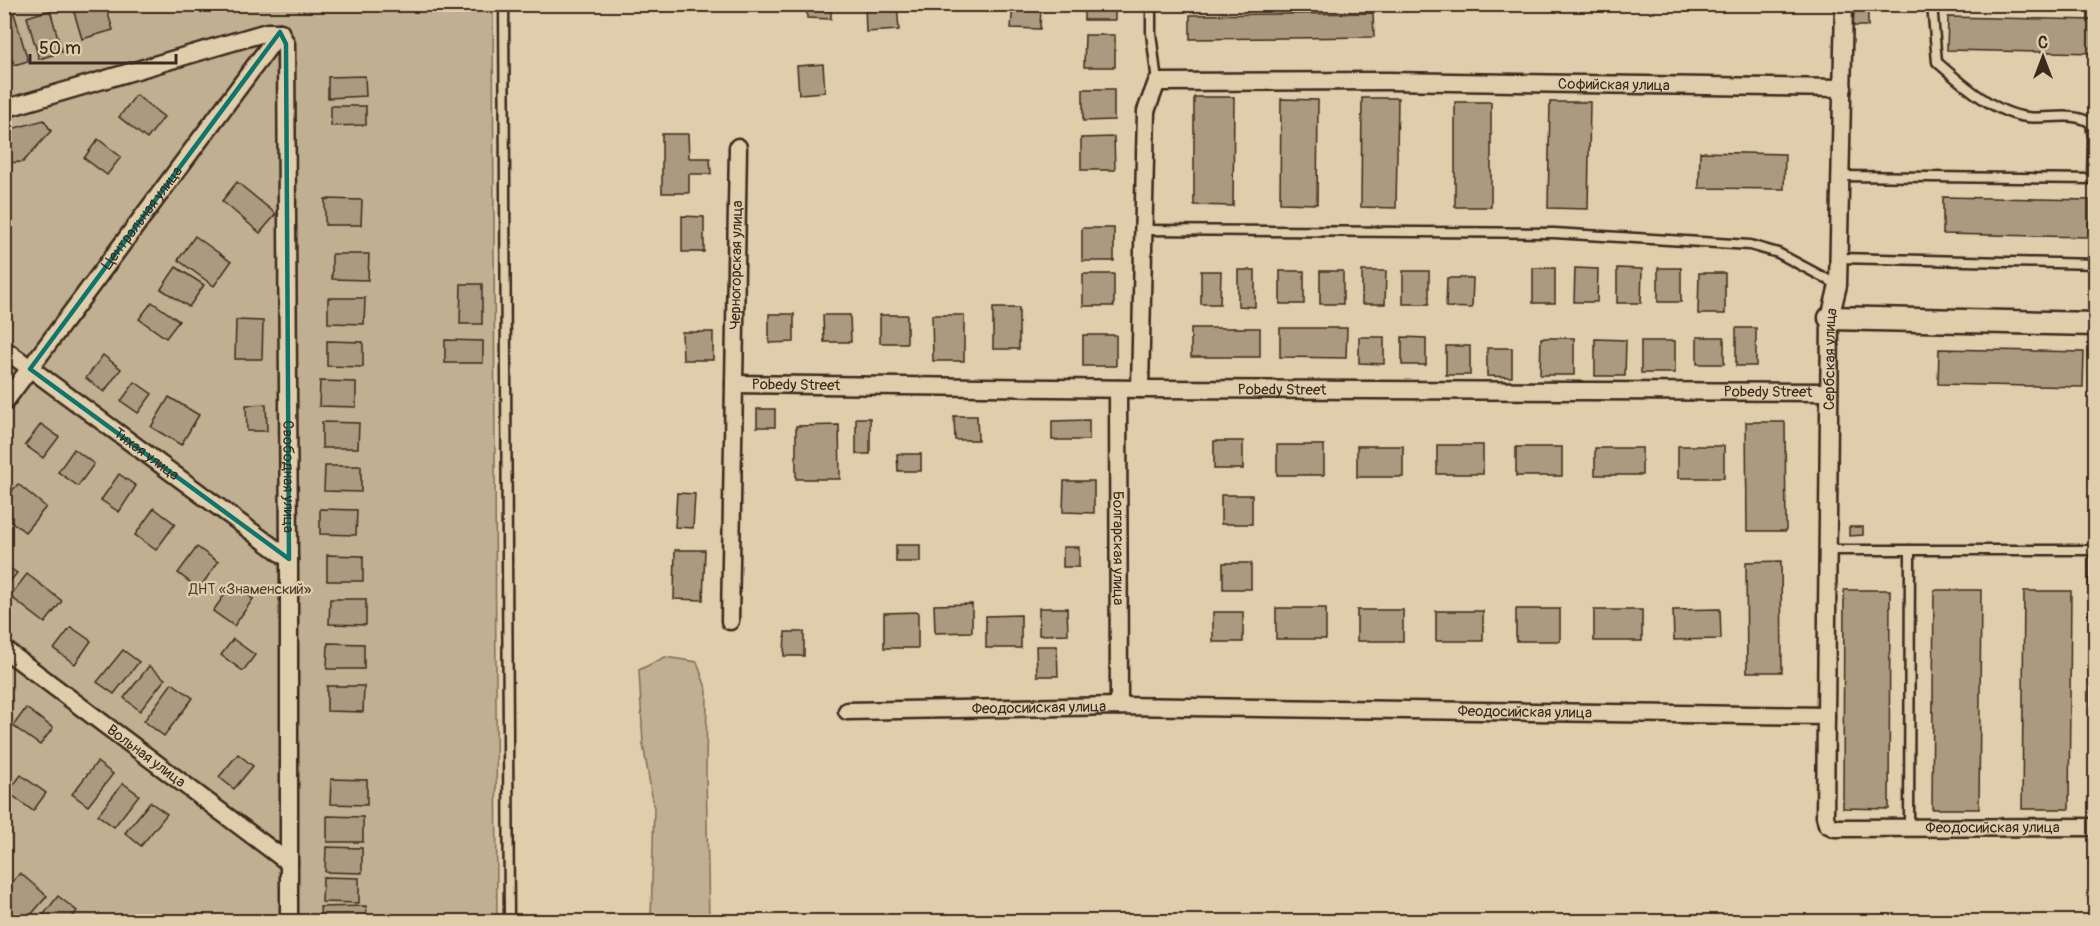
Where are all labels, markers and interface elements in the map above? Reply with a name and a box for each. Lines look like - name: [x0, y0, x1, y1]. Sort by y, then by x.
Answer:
- scale bar: [30, 27, 176, 65]
- north arrow: [2013, 27, 2073, 87]
- text: С: [2038, 33, 2048, 53]
- text: 50 m: [39, 37, 81, 60]
- street label: Софийская улица: [1558, 74, 1670, 95]
- street label: Центральная улица: [97, 162, 187, 273]
- street label: Черногорская улица: [725, 200, 747, 330]
- street label: Сербская улица: [1820, 306, 1842, 410]
- street label: Pobedy Street: [751, 375, 841, 395]
- street label: Pobedy Street: [1238, 380, 1327, 399]
- street label: Pobedy Street: [1724, 382, 1813, 401]
- street label: Свободная улица: [279, 420, 298, 533]
- street label: Тихая улица: [110, 423, 183, 485]
- street label: Болгарская улица: [1109, 491, 1128, 605]
- park label: ДНТ «Знаменский»: [188, 580, 312, 599]
- street label: Феодосийская улица: [972, 697, 1106, 718]
- street label: Феодосийская улица: [1458, 701, 1592, 722]
- street label: Вольная улица: [103, 720, 189, 792]
- street label: Феодосийская улица: [1926, 818, 2060, 837]

